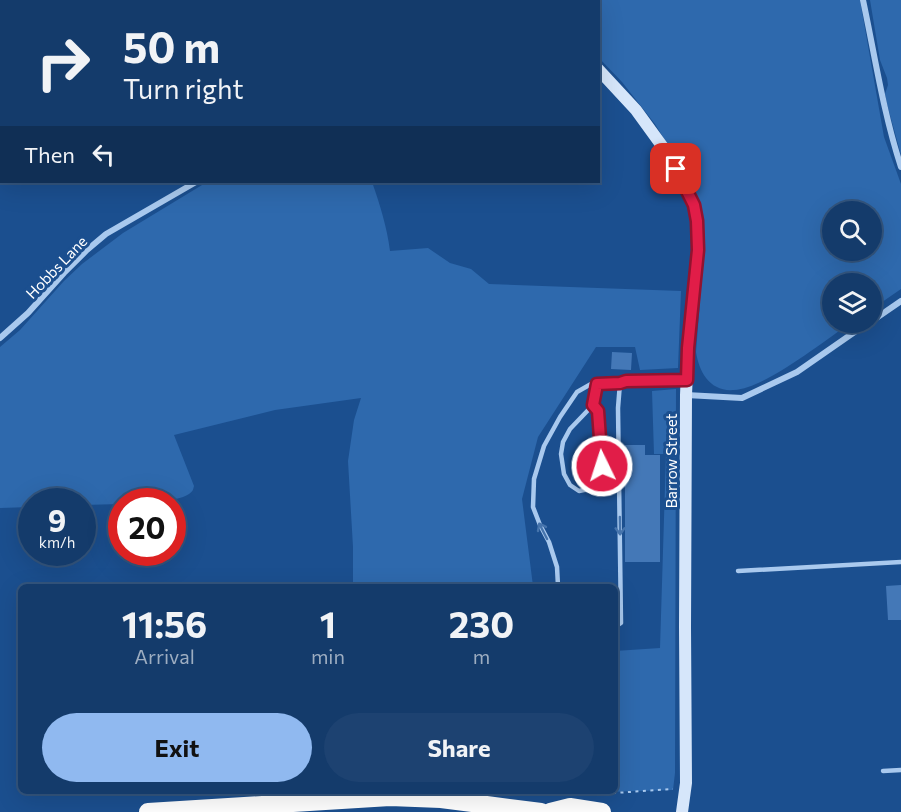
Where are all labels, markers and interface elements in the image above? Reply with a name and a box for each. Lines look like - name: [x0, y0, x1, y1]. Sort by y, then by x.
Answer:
- text: 50 m: [123, 20, 220, 72]
- icon: right: [24, 24, 102, 102]
- text: Turn right: [123, 72, 243, 105]
- icon: left: [87, 138, 120, 171]
- text: Then: [24, 141, 75, 168]
- pin: [650, 143, 701, 194]
- icon: arrive: [659, 152, 692, 185]
- map controls: [822, 201, 882, 333]
- button: search: [822, 201, 882, 261]
- street label: Hobbs Lane: [22, 232, 90, 302]
- button: layers: [822, 273, 882, 333]
- street label: Barrow Street: [662, 413, 680, 509]
- position arrow: [570, 434, 634, 498]
- speed limit sign: 20: [108, 488, 186, 566]
- text: 9: [48, 501, 66, 538]
- one-way arrow: [614, 515, 625, 535]
- one-way arrow: [537, 522, 548, 540]
- text: km/h: [39, 533, 75, 551]
- text: 11:56: [122, 601, 207, 645]
- text: 1: [320, 601, 336, 645]
- text: 230: [449, 601, 514, 645]
- text: Arrival: [134, 644, 195, 668]
- text: min: [311, 644, 345, 668]
- text: m: [473, 644, 490, 668]
- button: Exit: [42, 713, 312, 782]
- button: Share: [324, 713, 594, 782]

